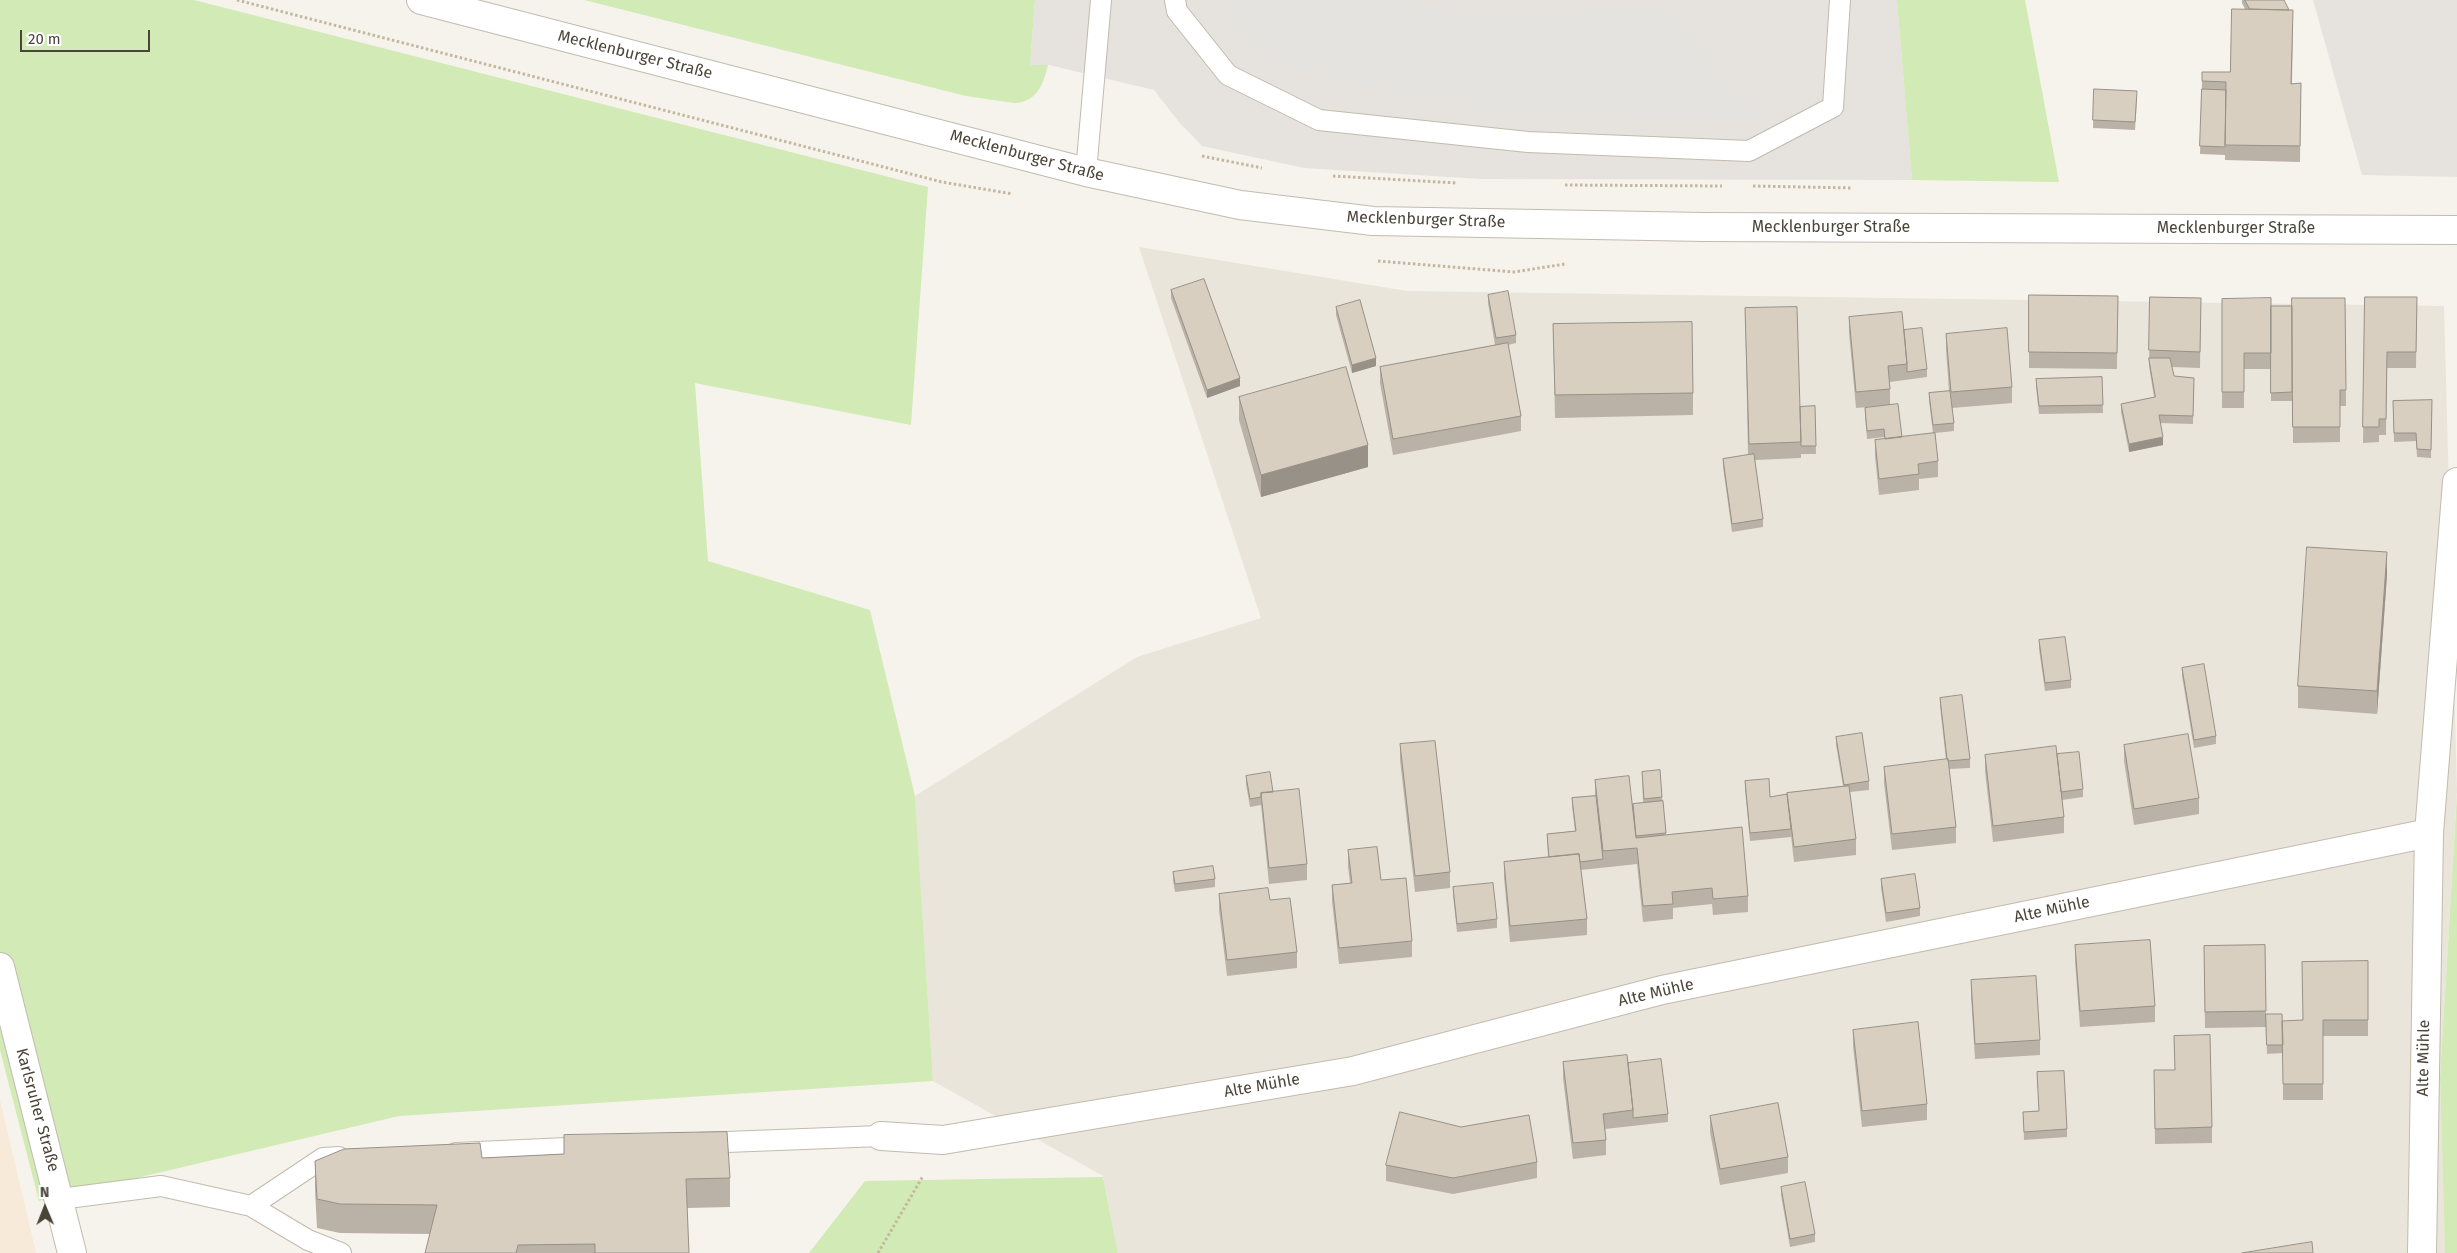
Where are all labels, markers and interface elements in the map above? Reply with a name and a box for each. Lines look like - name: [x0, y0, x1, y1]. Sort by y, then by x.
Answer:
- scale bar: [22, 20, 152, 52]
- street label: Mecklenburger Straße: [556, 26, 714, 84]
- text: 20 m: [28, 30, 61, 48]
- street label: Mecklenburger Straße: [948, 126, 1106, 186]
- street label: Mecklenburger Straße: [1346, 208, 1506, 232]
- street label: Mecklenburger Straße: [1752, 218, 1910, 238]
- street label: Mecklenburger Straße: [2157, 219, 2315, 239]
- street label: Alte Mühle: [2012, 893, 2092, 927]
- street label: Alte Mühle: [1616, 975, 1696, 1011]
- street label: Alte Mühle: [2414, 1019, 2434, 1097]
- street label: Karlsruher Straße: [11, 1046, 63, 1174]
- street label: Alte Mühle: [1223, 1070, 1301, 1102]
- north arrow: [20, 1183, 70, 1233]
- text: N: [40, 1184, 50, 1201]

